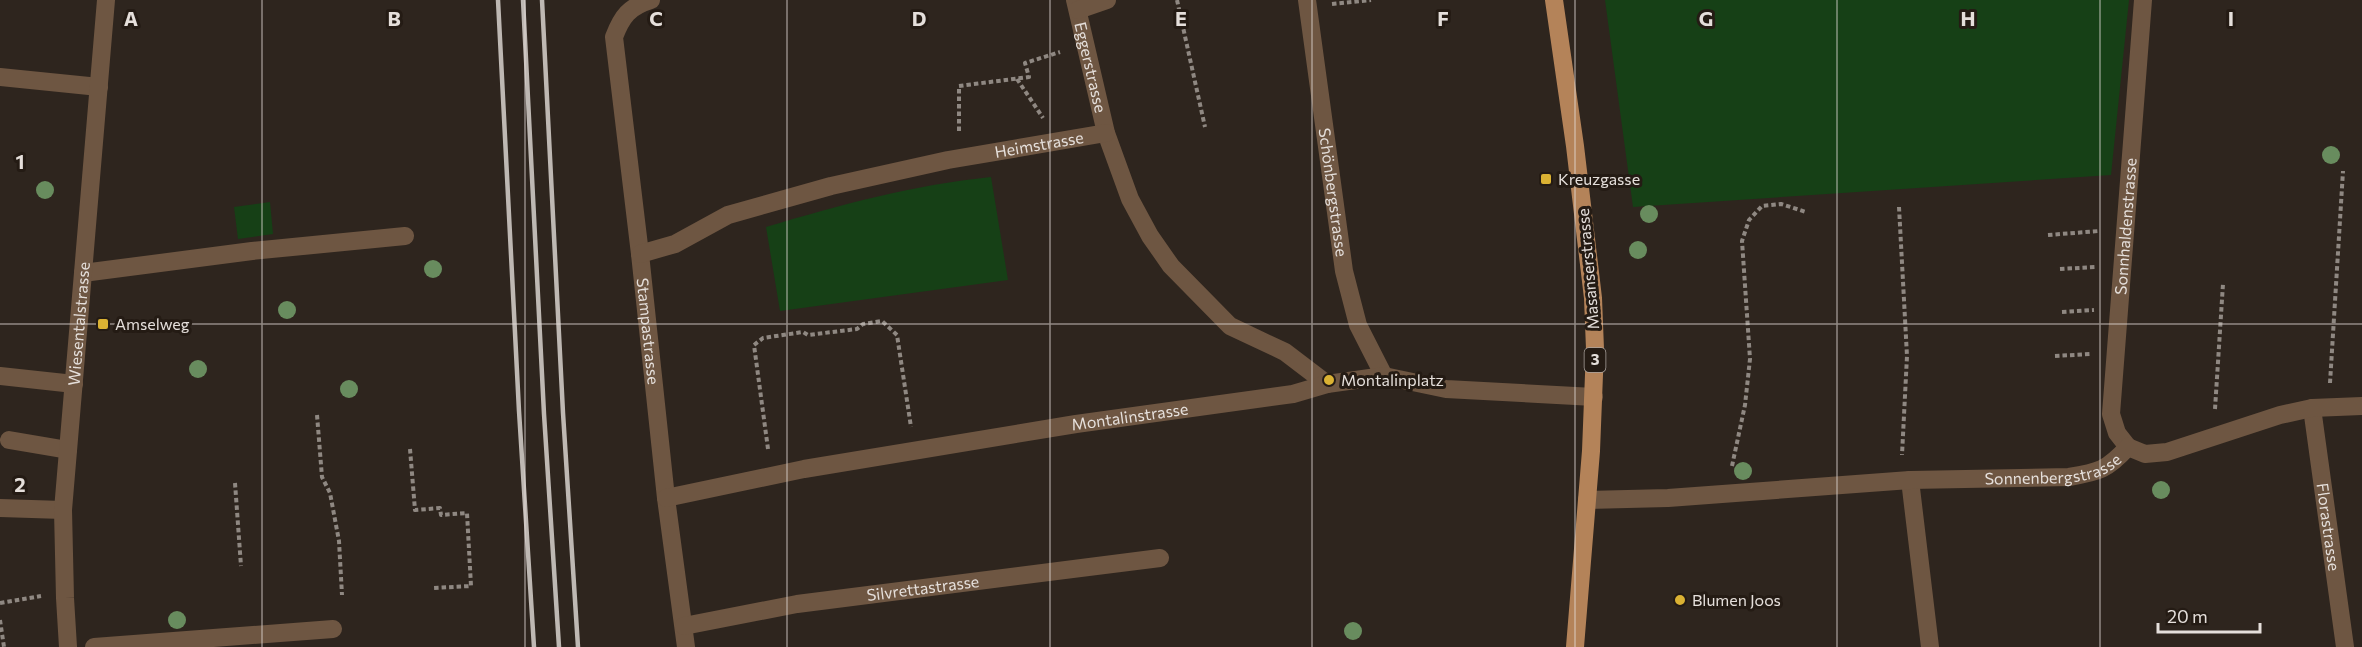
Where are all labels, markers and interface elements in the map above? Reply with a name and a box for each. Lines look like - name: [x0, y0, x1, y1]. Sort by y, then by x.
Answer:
- text: A: [124, 6, 138, 30]
- text: B: [387, 6, 401, 30]
- text: C: [649, 6, 663, 30]
- text: D: [912, 6, 926, 30]
- text: E: [1175, 6, 1187, 30]
- text: F: [1437, 6, 1449, 30]
- text: G: [1699, 6, 1713, 30]
- text: H: [1961, 6, 1976, 30]
- text: I: [2228, 6, 2234, 30]
- street label: Eggerstrasse: [1071, 20, 1111, 114]
- street label: Heimstrasse: [993, 127, 1085, 161]
- street label: Schönbergstrasse: [1316, 127, 1352, 258]
- text: 1: [15, 149, 25, 173]
- street label: Sonnhaldenstrasse: [2110, 157, 2140, 295]
- place label: Kreuzgasse: [1558, 169, 1640, 188]
- marker: Kreuzgasse: [1539, 172, 1553, 186]
- street label: Masanserstrasse: [1573, 208, 1602, 330]
- street label: Wiesentalstrasse: [64, 261, 93, 386]
- street label: Stampastrasse: [634, 277, 664, 386]
- place label: Amselweg: [115, 314, 190, 333]
- marker: Amselweg: [96, 317, 110, 331]
- road number: 3: [1584, 348, 1606, 372]
- place label: Montalinplatz: [1341, 370, 1444, 389]
- marker: Montalinplatz: [1322, 373, 1336, 387]
- street label: Montalinstrasse: [1070, 399, 1189, 434]
- street label: Sonnenbergstrasse: [1984, 449, 2125, 488]
- text: 2: [14, 472, 26, 496]
- street label: Florastrasse: [2313, 481, 2344, 572]
- street label: Silvrettastrasse: [865, 571, 980, 604]
- place label: Blumen Joos: [1692, 590, 1781, 609]
- marker: Blumen Joos: [1673, 593, 1687, 607]
- scale bar: [2158, 596, 2260, 634]
- text: 20 m: [2167, 605, 2208, 627]

